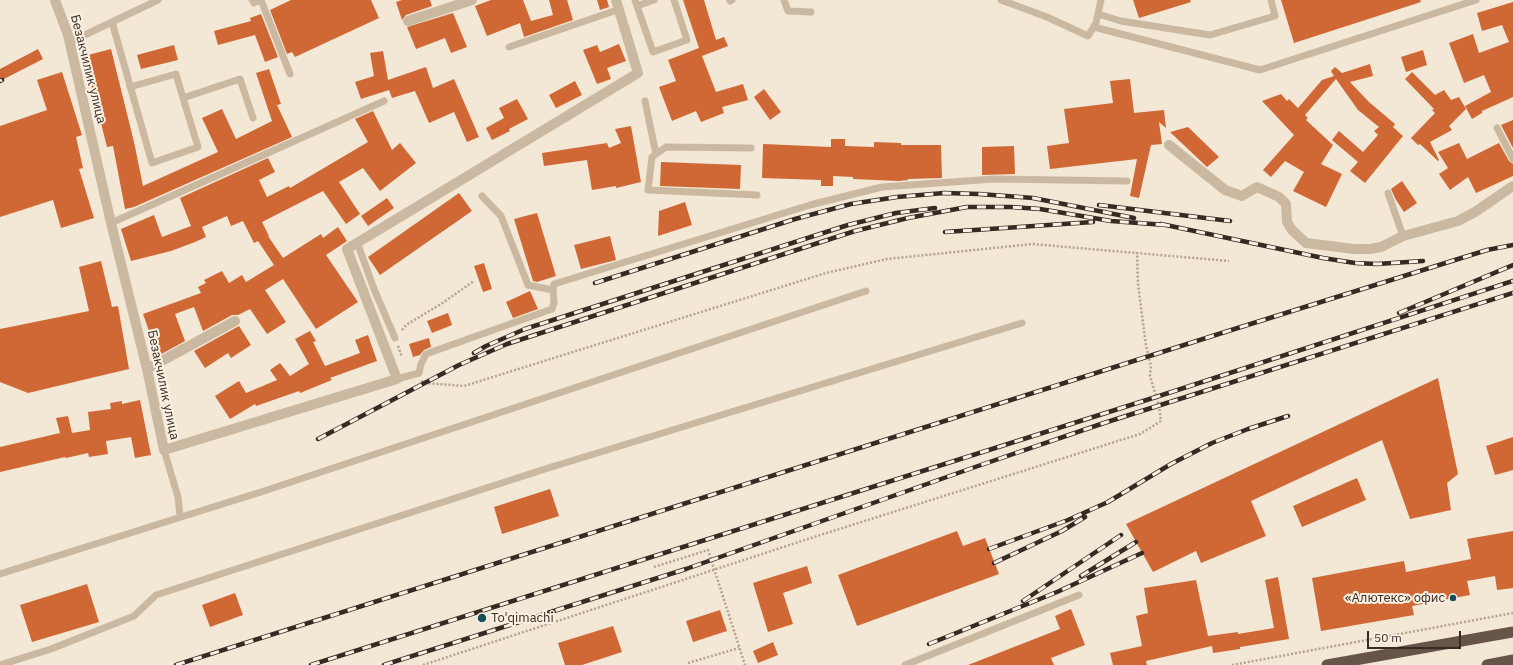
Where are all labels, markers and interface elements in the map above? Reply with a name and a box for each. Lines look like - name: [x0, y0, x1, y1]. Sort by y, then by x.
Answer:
- street label: Безакчилик улица: [67, 13, 109, 125]
- street label: Безакчилик улица: [144, 329, 182, 441]
- place label: «Алютекс» офис: [1345, 590, 1445, 606]
- marker: «Алютекс» офис: [1448, 593, 1458, 603]
- place label: To'qimachi: [491, 610, 554, 626]
- marker: To'qimachi: [476, 612, 488, 624]
- scale bar: [1369, 623, 1463, 649]
- text: 50 m: [1374, 630, 1402, 645]

